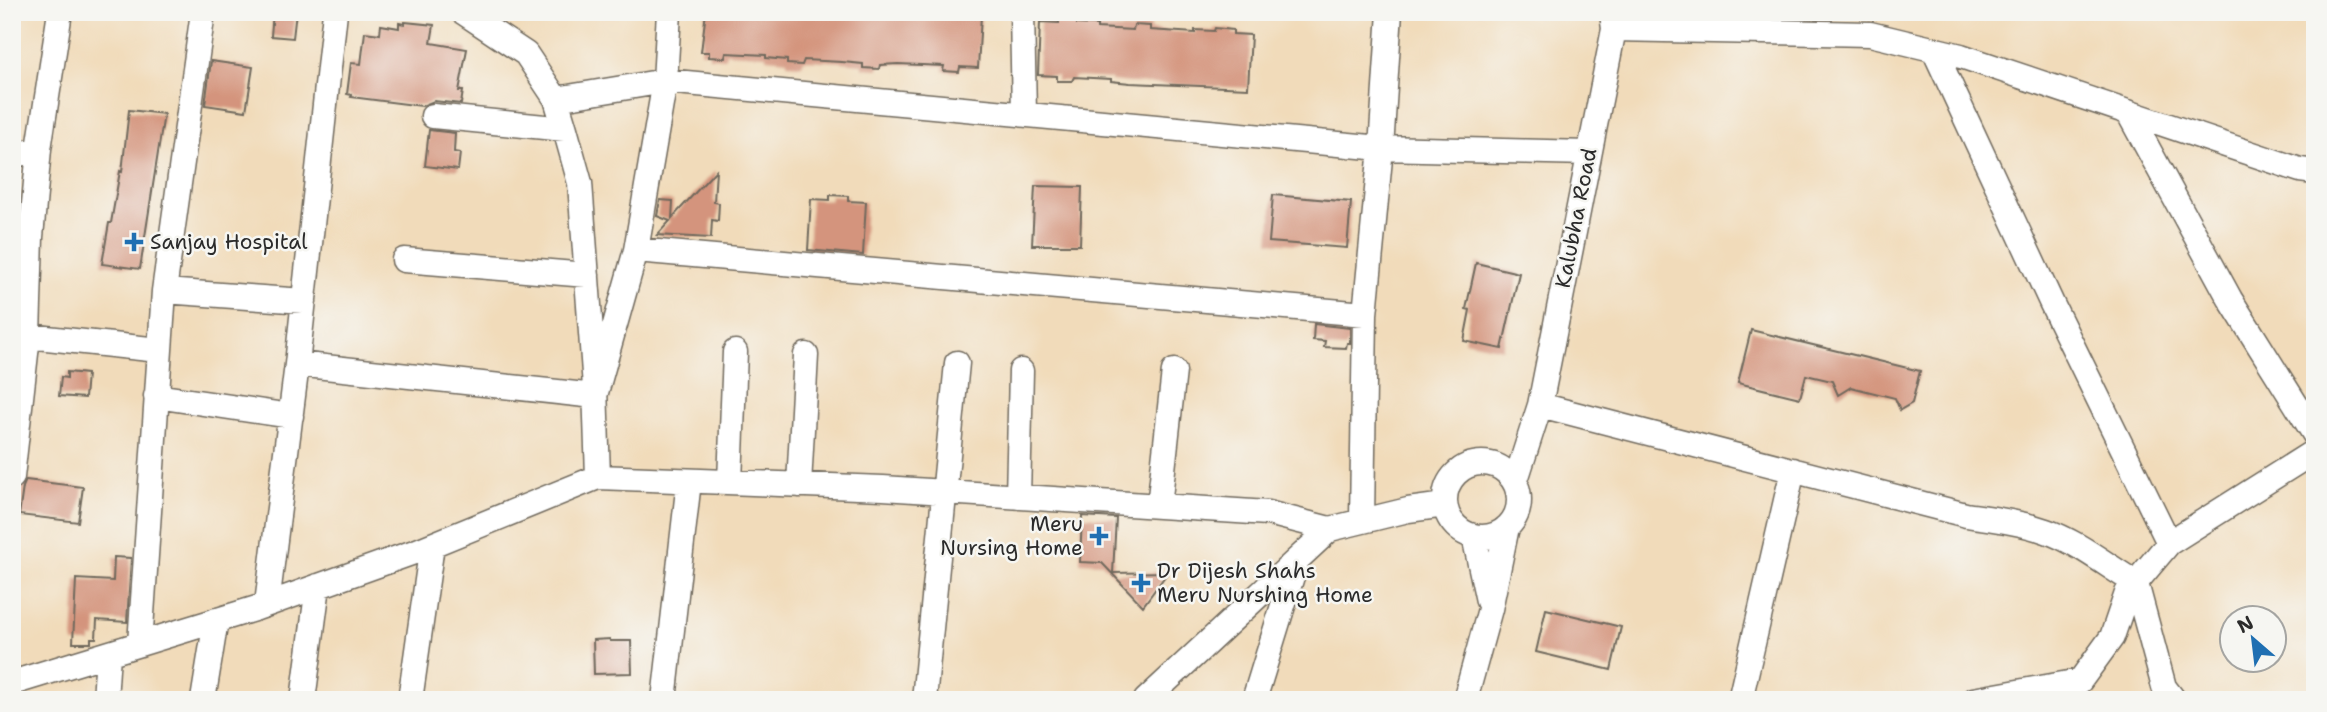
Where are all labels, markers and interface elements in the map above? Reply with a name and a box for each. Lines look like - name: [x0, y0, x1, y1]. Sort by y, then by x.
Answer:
- street label: Kalubha Road: [1549, 146, 1603, 290]
- place label: Sanjay Hospital: [150, 228, 308, 256]
- marker: Sanjay Hospital: [124, 232, 144, 252]
- place label: Meru Nursing Home: [940, 510, 1083, 562]
- marker: Meru Nursing Home: [1089, 526, 1109, 546]
- place label: Dr Dijesh Shahs Meru Nurshing Home: [1157, 557, 1373, 609]
- marker: Dr Dijesh Shahs Meru Nurshing Home: [1131, 573, 1151, 593]
- north arrow: [2218, 604, 2288, 674]
- text: N: [2233, 610, 2258, 639]

